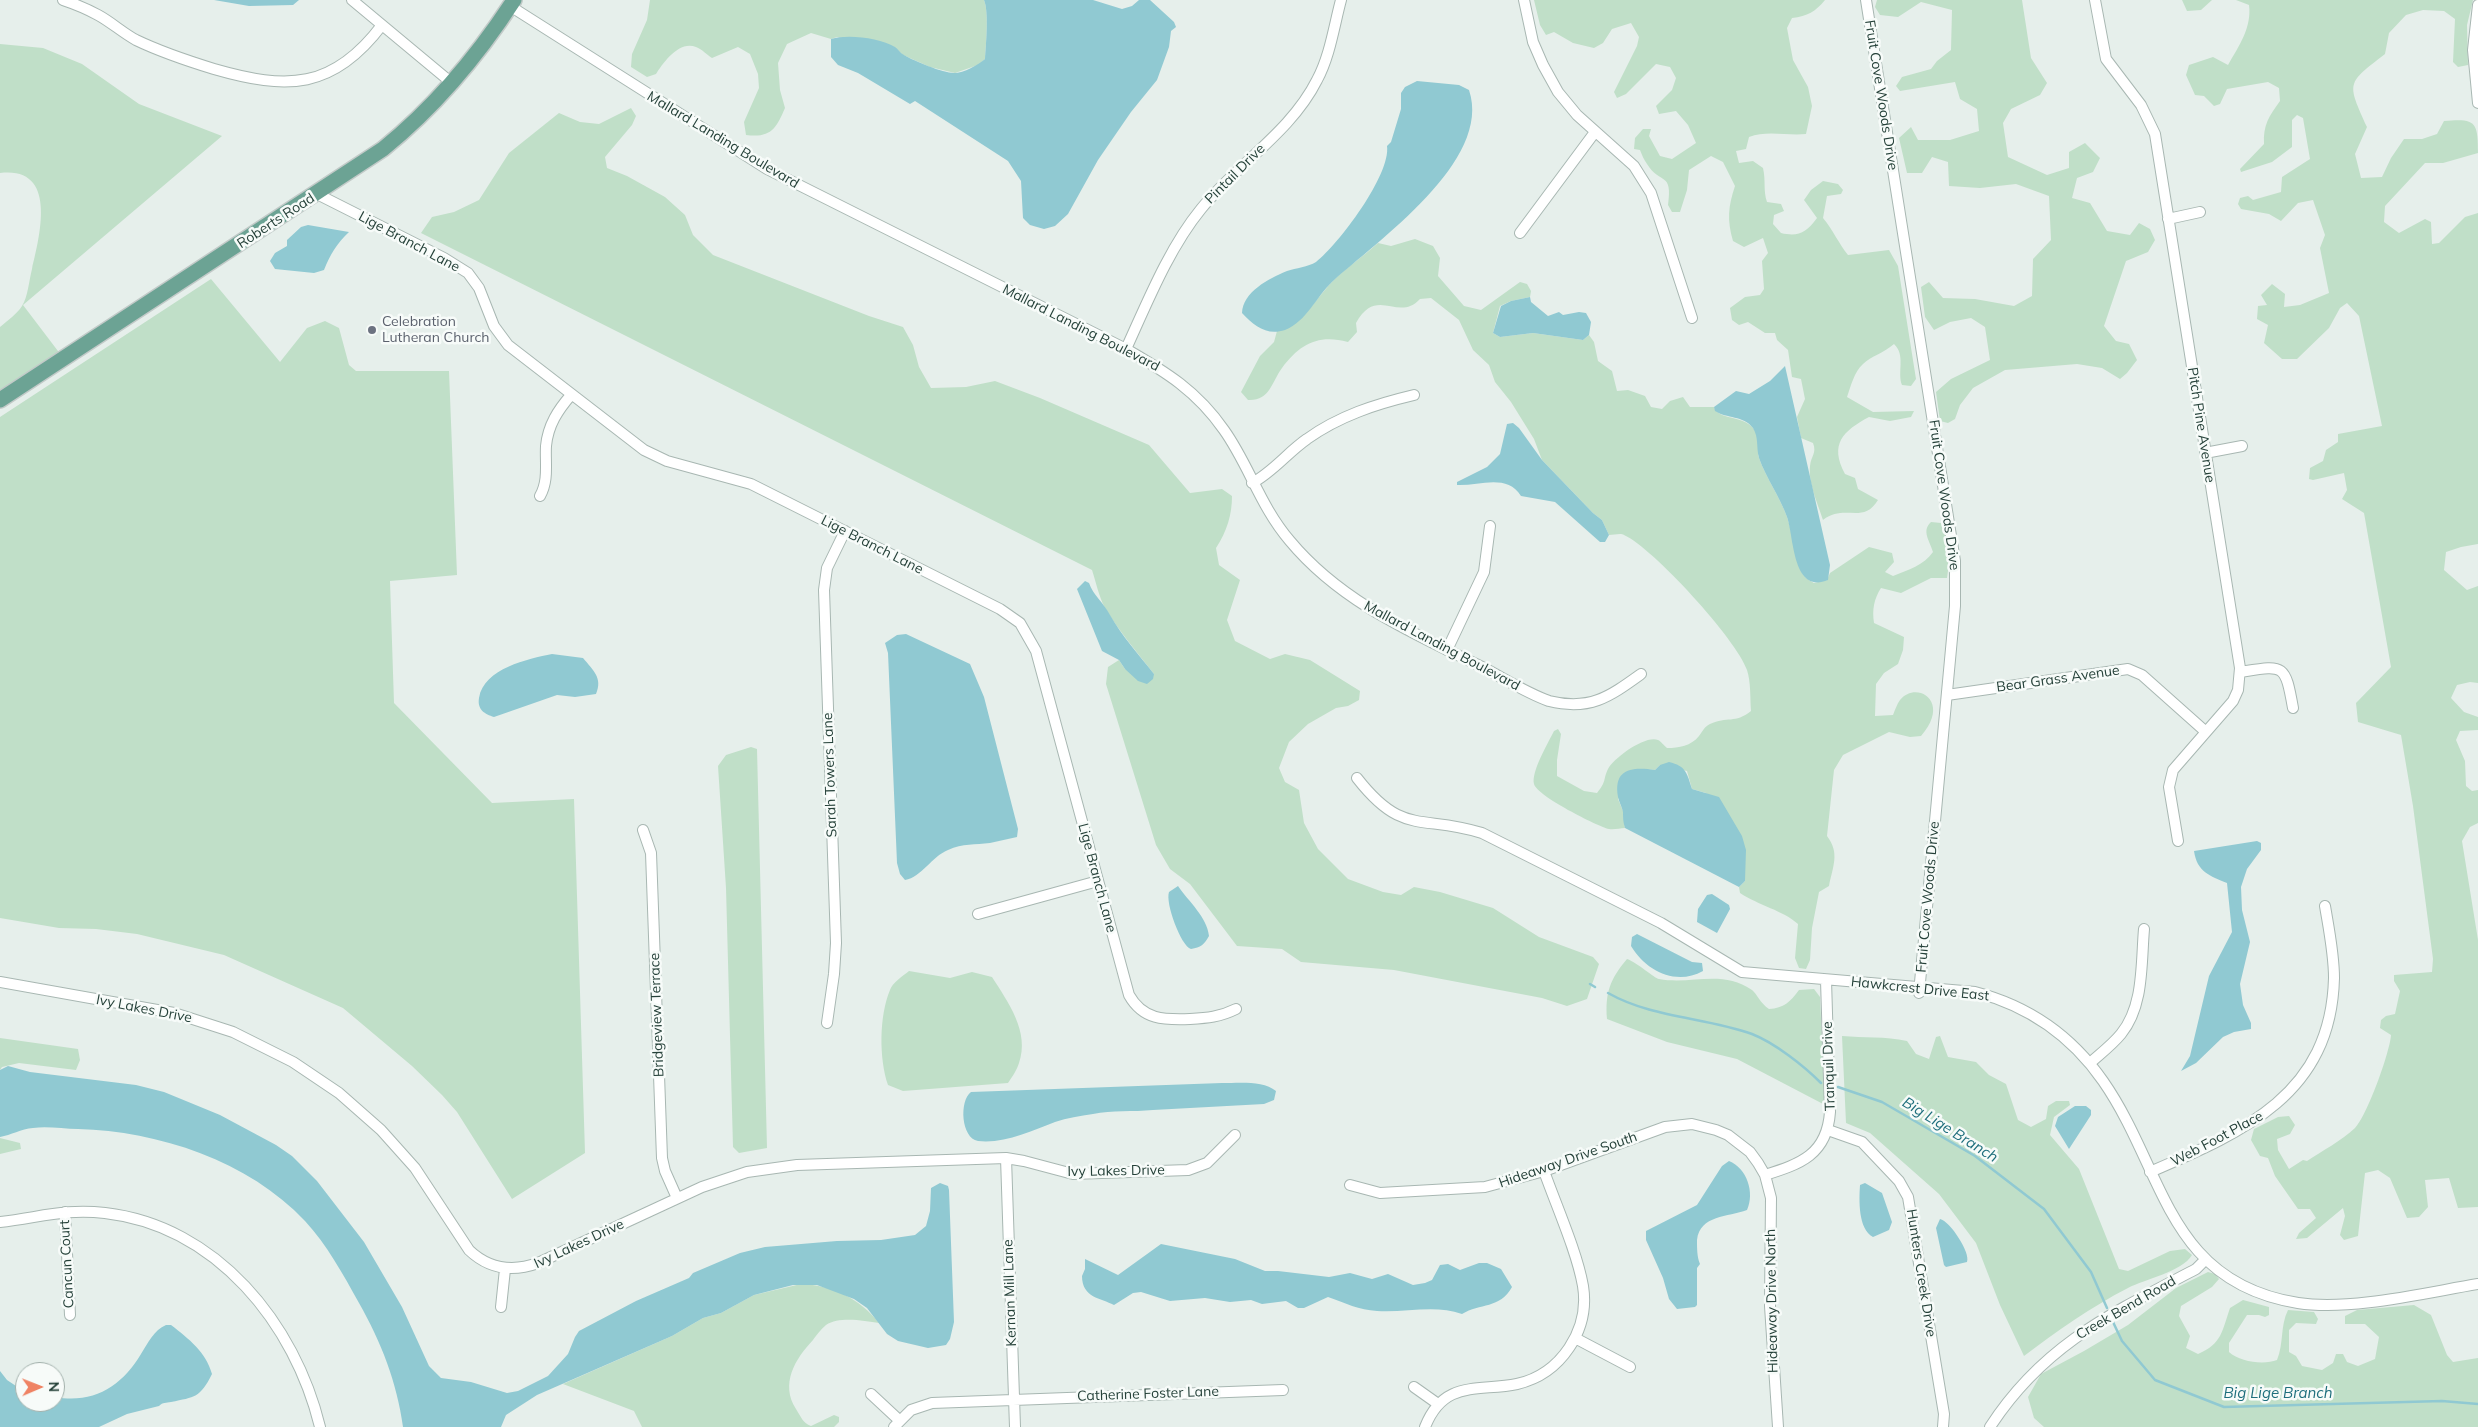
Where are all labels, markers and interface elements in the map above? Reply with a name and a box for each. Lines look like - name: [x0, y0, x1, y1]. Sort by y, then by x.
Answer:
- street label: Fruit Cove Woods Drive: [1861, 19, 1901, 171]
- street label: Mallard Landing Boulevard: [644, 88, 802, 192]
- street label: Pintail Drive: [1201, 140, 1269, 208]
- street label: Roberts Road: [234, 190, 318, 252]
- street label: Lige Branch Lane: [355, 208, 463, 276]
- street label: Mallard Landing Boulevard: [1000, 281, 1162, 375]
- place label: Celebration Lutheran Church: [382, 314, 490, 347]
- marker: Celebration Lutheran Church: [366, 324, 378, 336]
- street label: Pitch Pine Avenue: [2184, 366, 2218, 484]
- street label: Fruit Cove Woods Drive: [1925, 419, 1963, 571]
- street label: Lige Branch Lane: [818, 512, 926, 578]
- street label: Mallard Landing Boulevard: [1361, 598, 1523, 694]
- street label: Bear Grass Avenue: [1995, 662, 2121, 696]
- street label: Sarah Towers Lane: [819, 712, 841, 838]
- street label: Fruit Cove Woods Drive: [1913, 821, 1943, 973]
- street label: Lige Branch Lane: [1074, 822, 1120, 934]
- street label: Bridgeview Terrace: [646, 953, 668, 1077]
- street label: Hawkcrest Drive East: [1850, 973, 1990, 1005]
- street label: Ivy Lakes Drive: [95, 991, 193, 1027]
- street label: Tranquil Drive: [1819, 1021, 1839, 1111]
- water label: Big Lige Branch: [1899, 1093, 2001, 1167]
- street label: Web Foot Place: [2168, 1108, 2266, 1170]
- street label: Hideaway Drive South: [1497, 1128, 1639, 1192]
- street label: Ivy Lakes Drive: [1067, 1162, 1165, 1180]
- street label: Hunters Creek Drive: [1903, 1208, 1939, 1338]
- street label: Ivy Lakes Drive: [531, 1216, 627, 1272]
- street label: Cancun Court: [56, 1219, 78, 1309]
- street label: Hideaway Drive North: [1762, 1229, 1782, 1373]
- street label: Kernan Mill Lane: [1000, 1239, 1020, 1347]
- street label: Creek Bend Road: [2073, 1273, 2179, 1343]
- north arrow: [15, 1362, 65, 1412]
- text: N: [45, 1381, 63, 1392]
- street label: Catherine Foster Lane: [1077, 1383, 1219, 1405]
- water label: Big Lige Branch: [2223, 1384, 2333, 1402]

